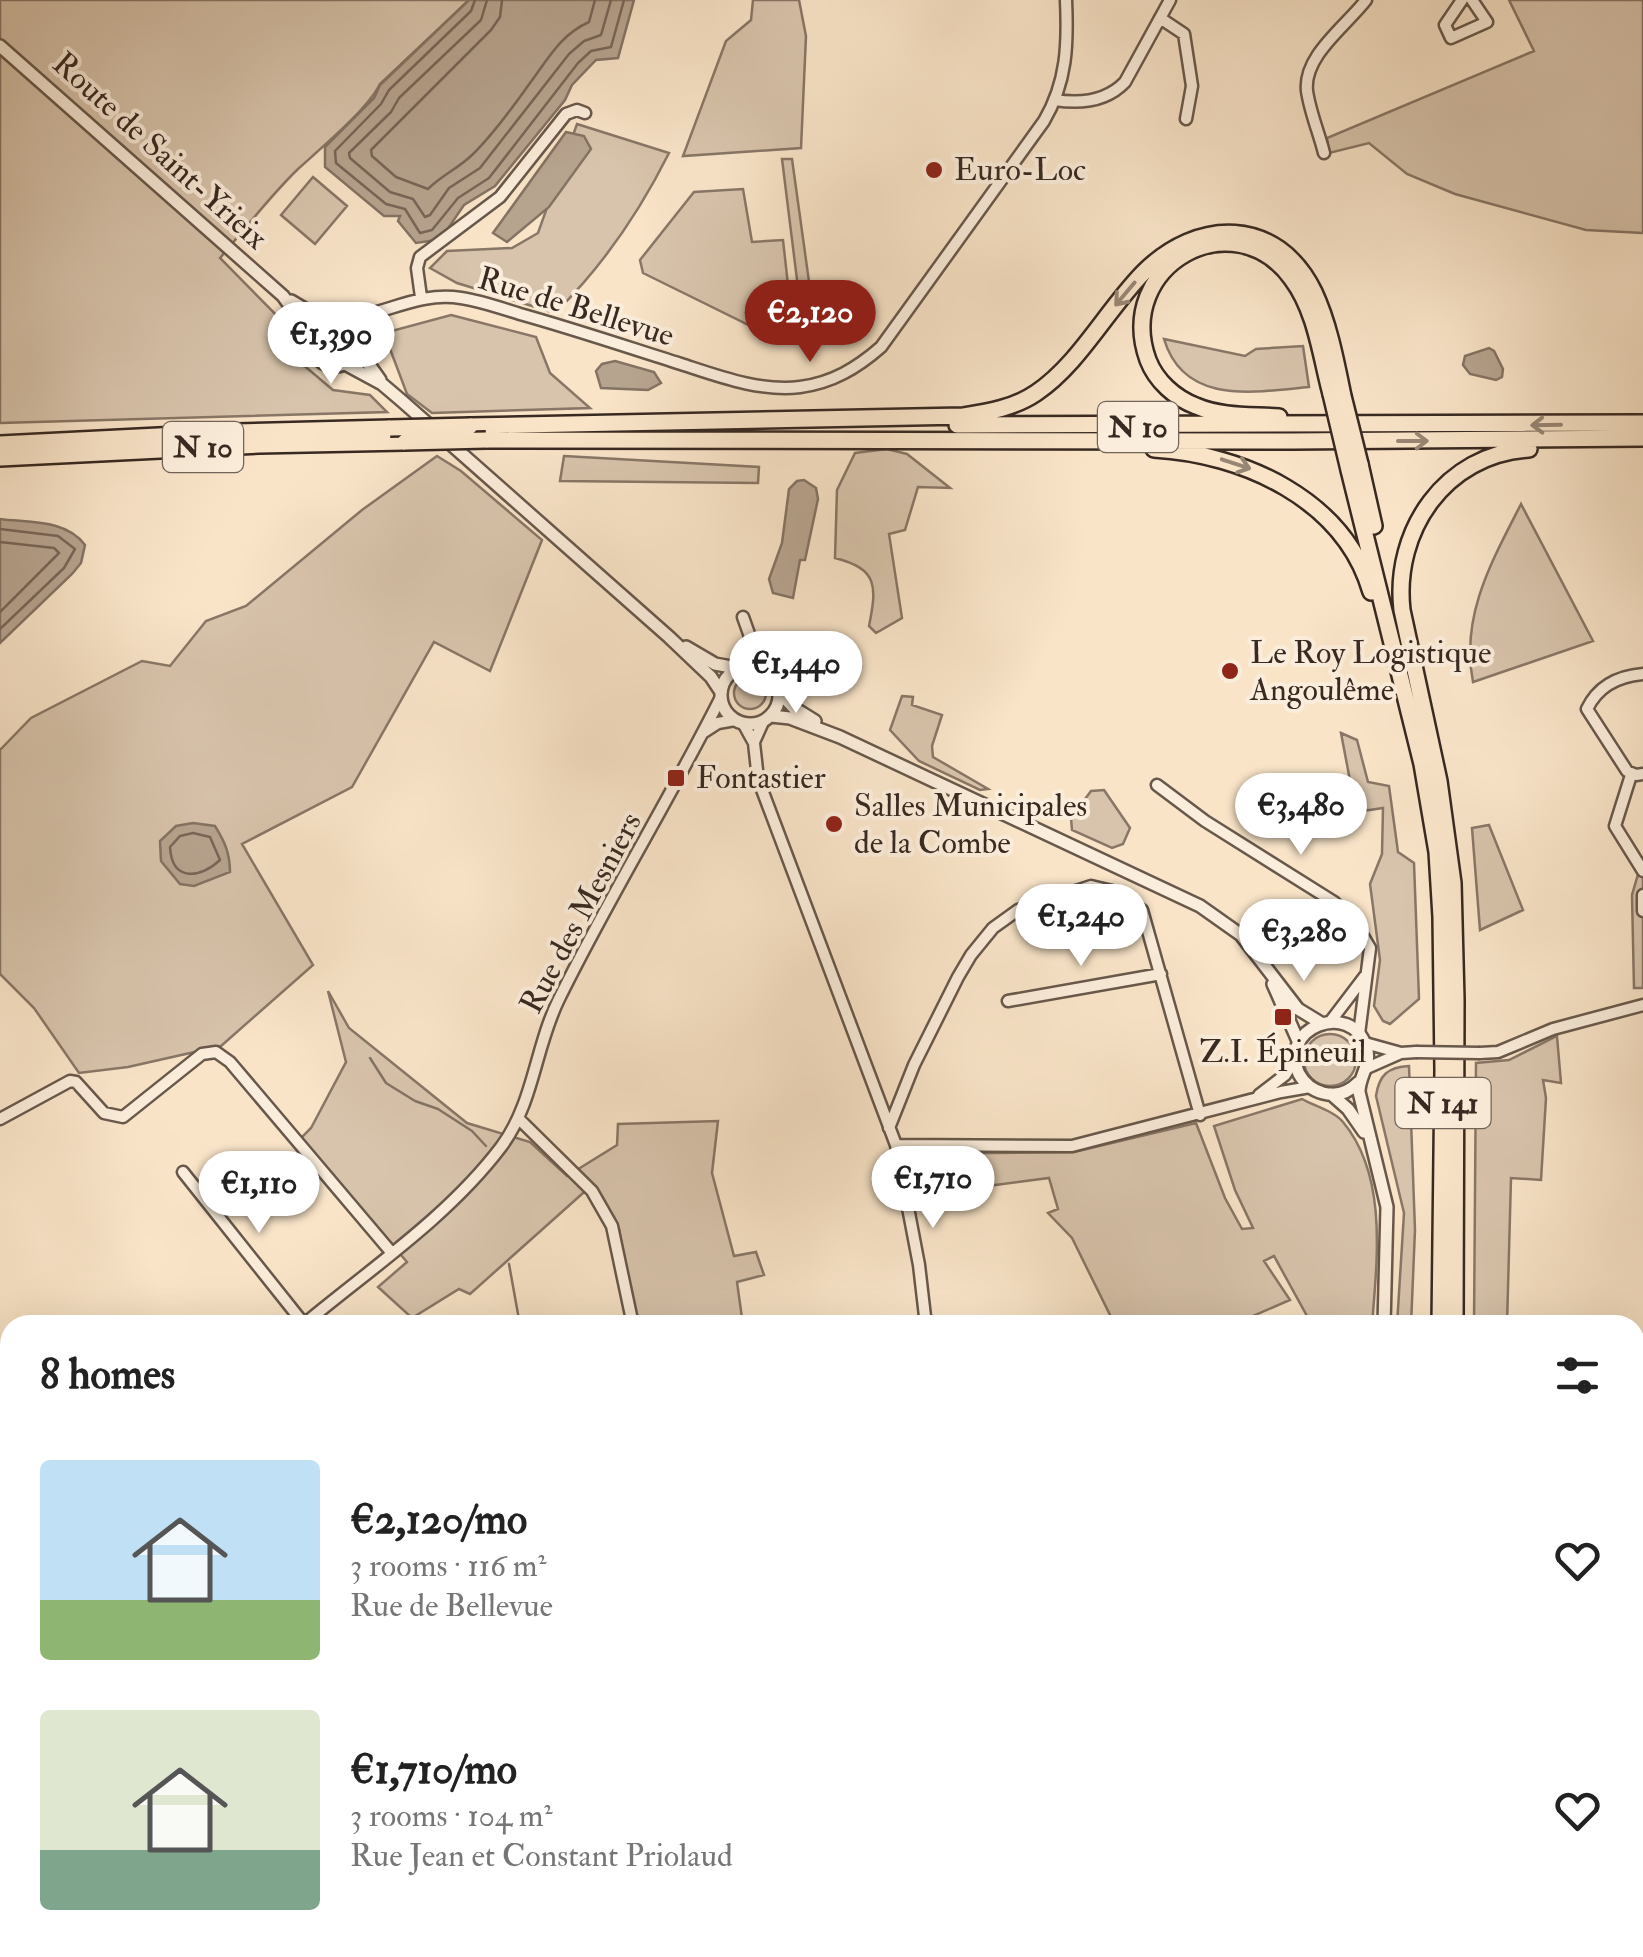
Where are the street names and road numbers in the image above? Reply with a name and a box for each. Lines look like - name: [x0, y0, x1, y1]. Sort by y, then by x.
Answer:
- street label: Route de Saint-Yrieix: [44, 44, 276, 258]
- street label: Rue de Bellevue: [473, 258, 679, 356]
- road number: N 10: [1098, 402, 1178, 452]
- road number: N 10: [163, 422, 243, 472]
- street label: Rue des Mesniers: [511, 806, 651, 1020]
- road number: N 141: [1396, 1078, 1490, 1128]

